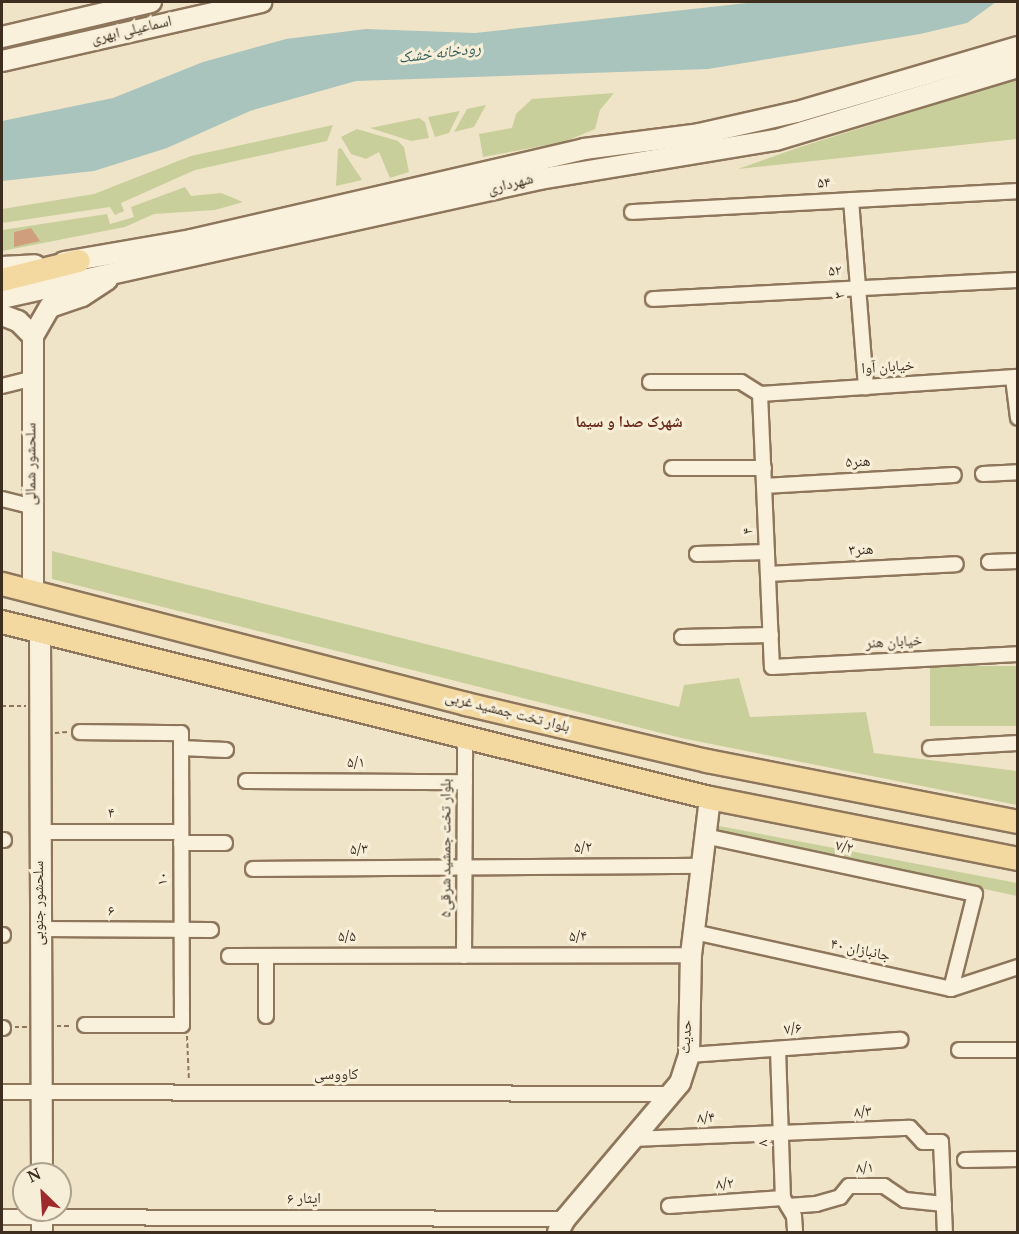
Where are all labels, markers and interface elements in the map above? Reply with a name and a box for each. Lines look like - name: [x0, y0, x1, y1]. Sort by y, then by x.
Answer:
- street label: اسماعیلی ابهری: [90, 14, 174, 50]
- water label: رودخانه خشک: [398, 40, 482, 70]
- street label: شهرداری: [486, 172, 536, 200]
- street label: ۵۴: [817, 176, 831, 194]
- street label: ۵۲: [828, 264, 842, 282]
- street label: ۳: [833, 291, 851, 299]
- street label: خیابان آوا: [861, 358, 915, 380]
- district label: شهرک صدا و سیما: [575, 414, 683, 434]
- street label: سلحشور شمالی: [24, 423, 42, 505]
- street label: هنر۵: [845, 454, 871, 474]
- street label: ۴: [741, 527, 759, 535]
- street label: هنر۳: [848, 542, 874, 562]
- street label: خیابان هنر: [865, 634, 923, 654]
- street label: بلوار تخت جمشید غربی: [443, 690, 571, 738]
- street label: ۵/۱: [347, 756, 365, 774]
- street label: بلوار تخت جمشید شرقی۵: [439, 779, 457, 917]
- street label: ۴: [108, 807, 114, 825]
- street label: ۷/۲: [833, 838, 855, 860]
- street label: ۵/۲: [574, 841, 592, 859]
- street label: ۵/۳: [350, 843, 368, 861]
- street label: سلحشور جنوبی: [32, 861, 50, 945]
- street label: ۱۰: [156, 872, 174, 886]
- street label: ۶: [108, 904, 114, 922]
- street label: ۵/۵: [338, 930, 356, 948]
- street label: ۵/۴: [569, 930, 587, 948]
- street label: ۴۰ جانبازان: [829, 937, 891, 967]
- street label: حدیث: [678, 1020, 698, 1054]
- street label: ۷/۶: [783, 1021, 803, 1041]
- street label: کاووسی: [314, 1068, 358, 1086]
- street label: ۸/۳: [854, 1105, 872, 1123]
- street label: ۸/۴: [697, 1111, 715, 1129]
- street label: ۸: [756, 1139, 774, 1147]
- street label: ۸/۱: [856, 1161, 874, 1179]
- north arrow: [12, 1162, 72, 1222]
- text: N: [24, 1162, 46, 1192]
- street label: ۸/۲: [715, 1176, 735, 1196]
- street label: ایثار ۶: [287, 1192, 321, 1210]

